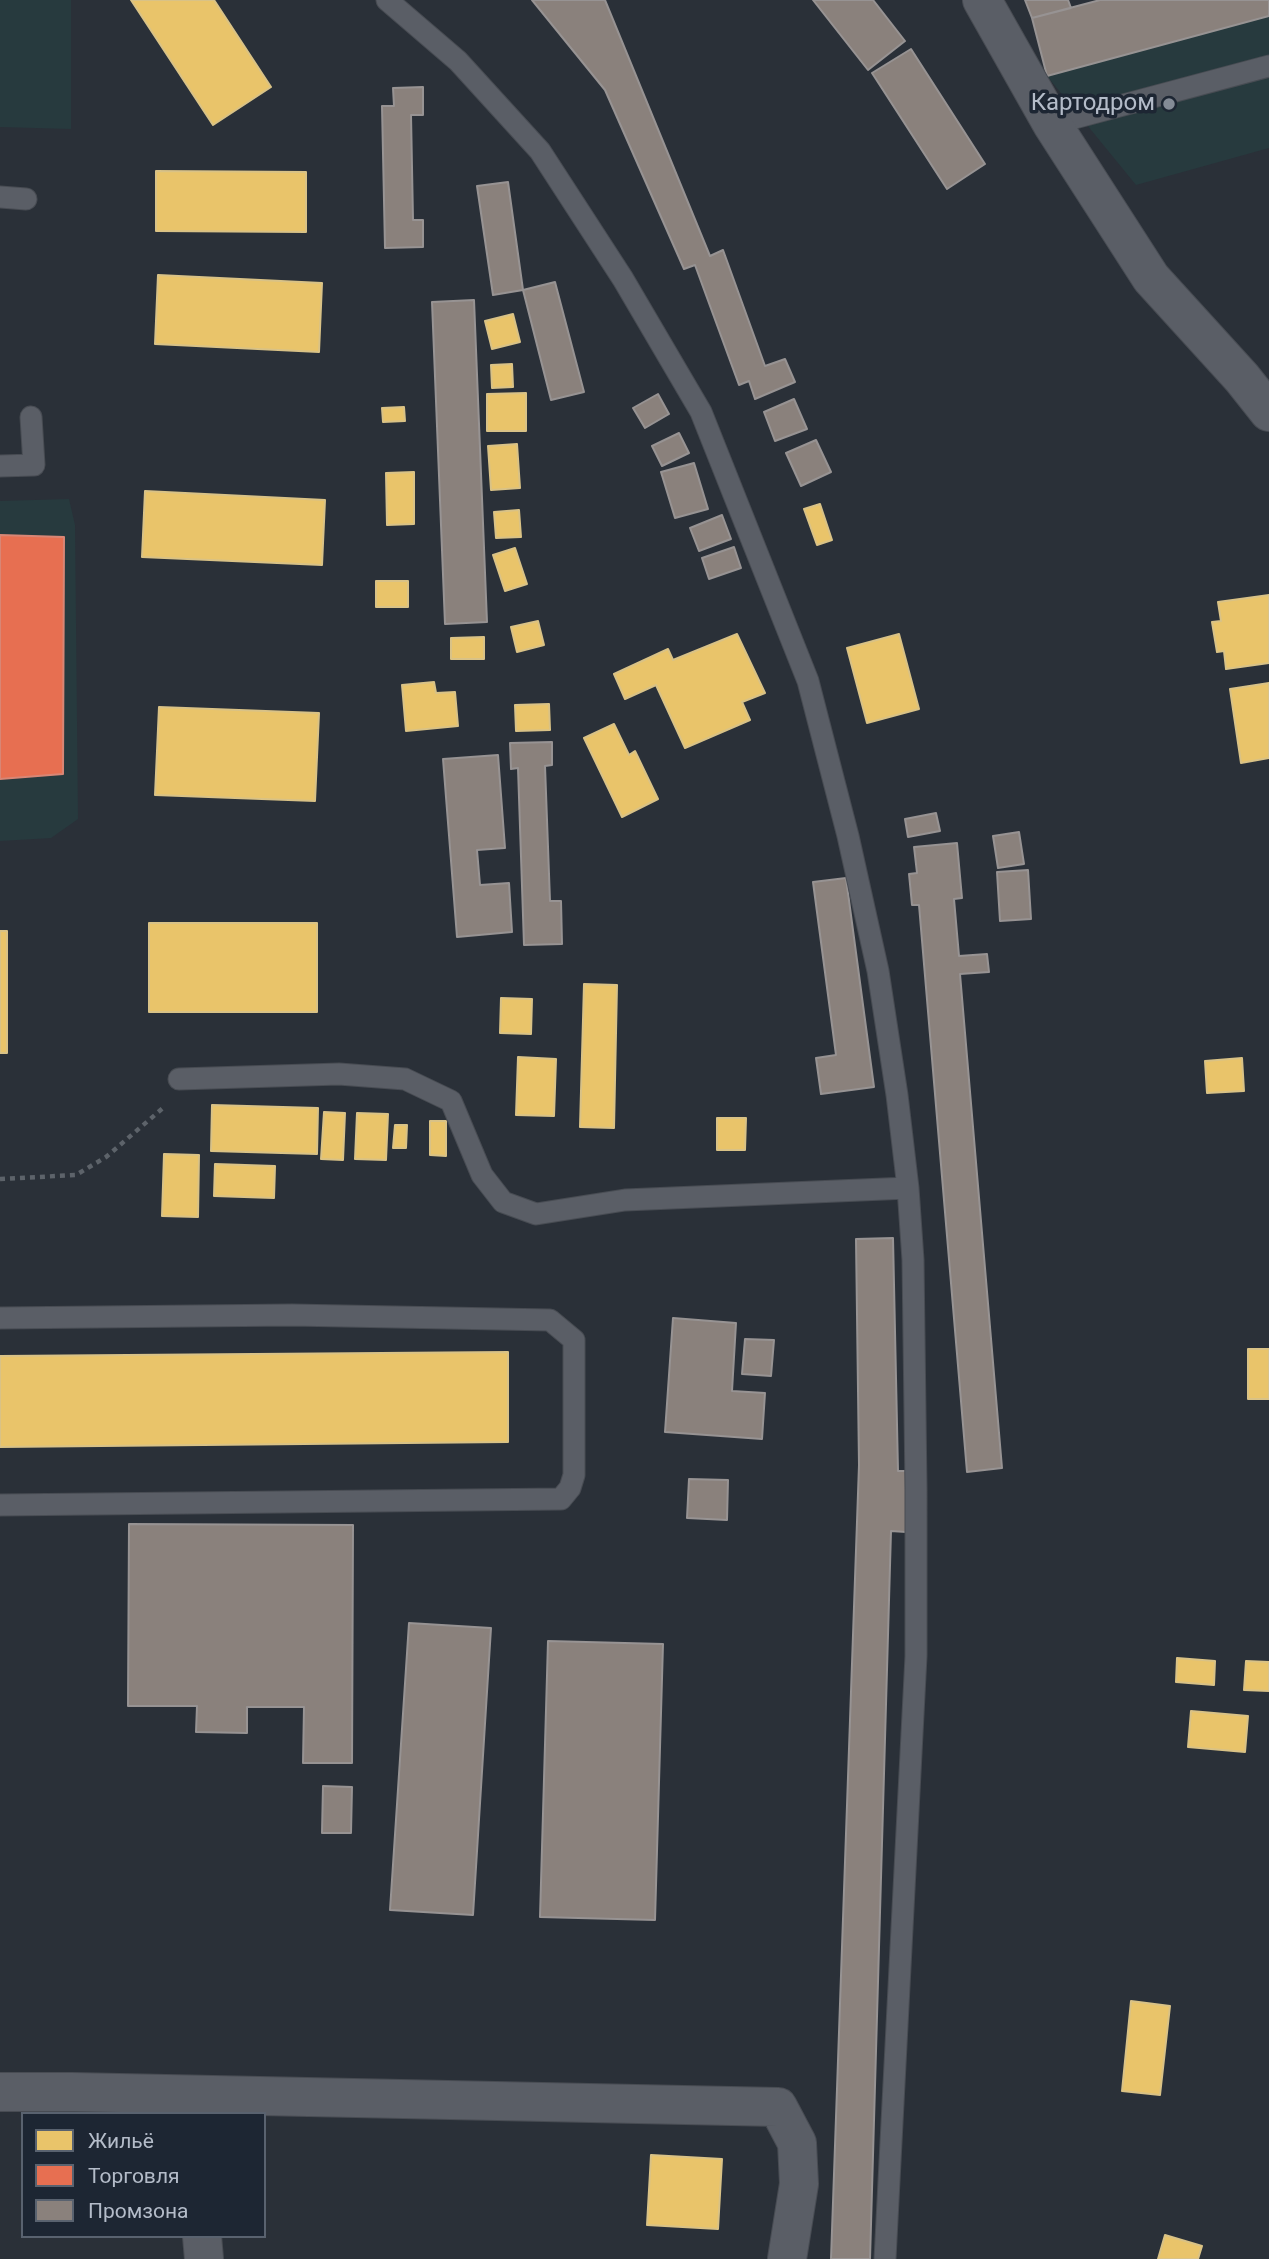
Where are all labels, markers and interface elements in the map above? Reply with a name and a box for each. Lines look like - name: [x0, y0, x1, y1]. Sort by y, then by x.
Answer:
- place label: Картодром: [1031, 90, 1155, 118]
- marker: Картодром: [1161, 96, 1177, 112]
- legend: [21, 2112, 266, 2238]
- text: Жильё: [88, 2129, 154, 2153]
- text: Торговля: [88, 2164, 180, 2188]
- text: Промзона: [88, 2199, 189, 2223]

